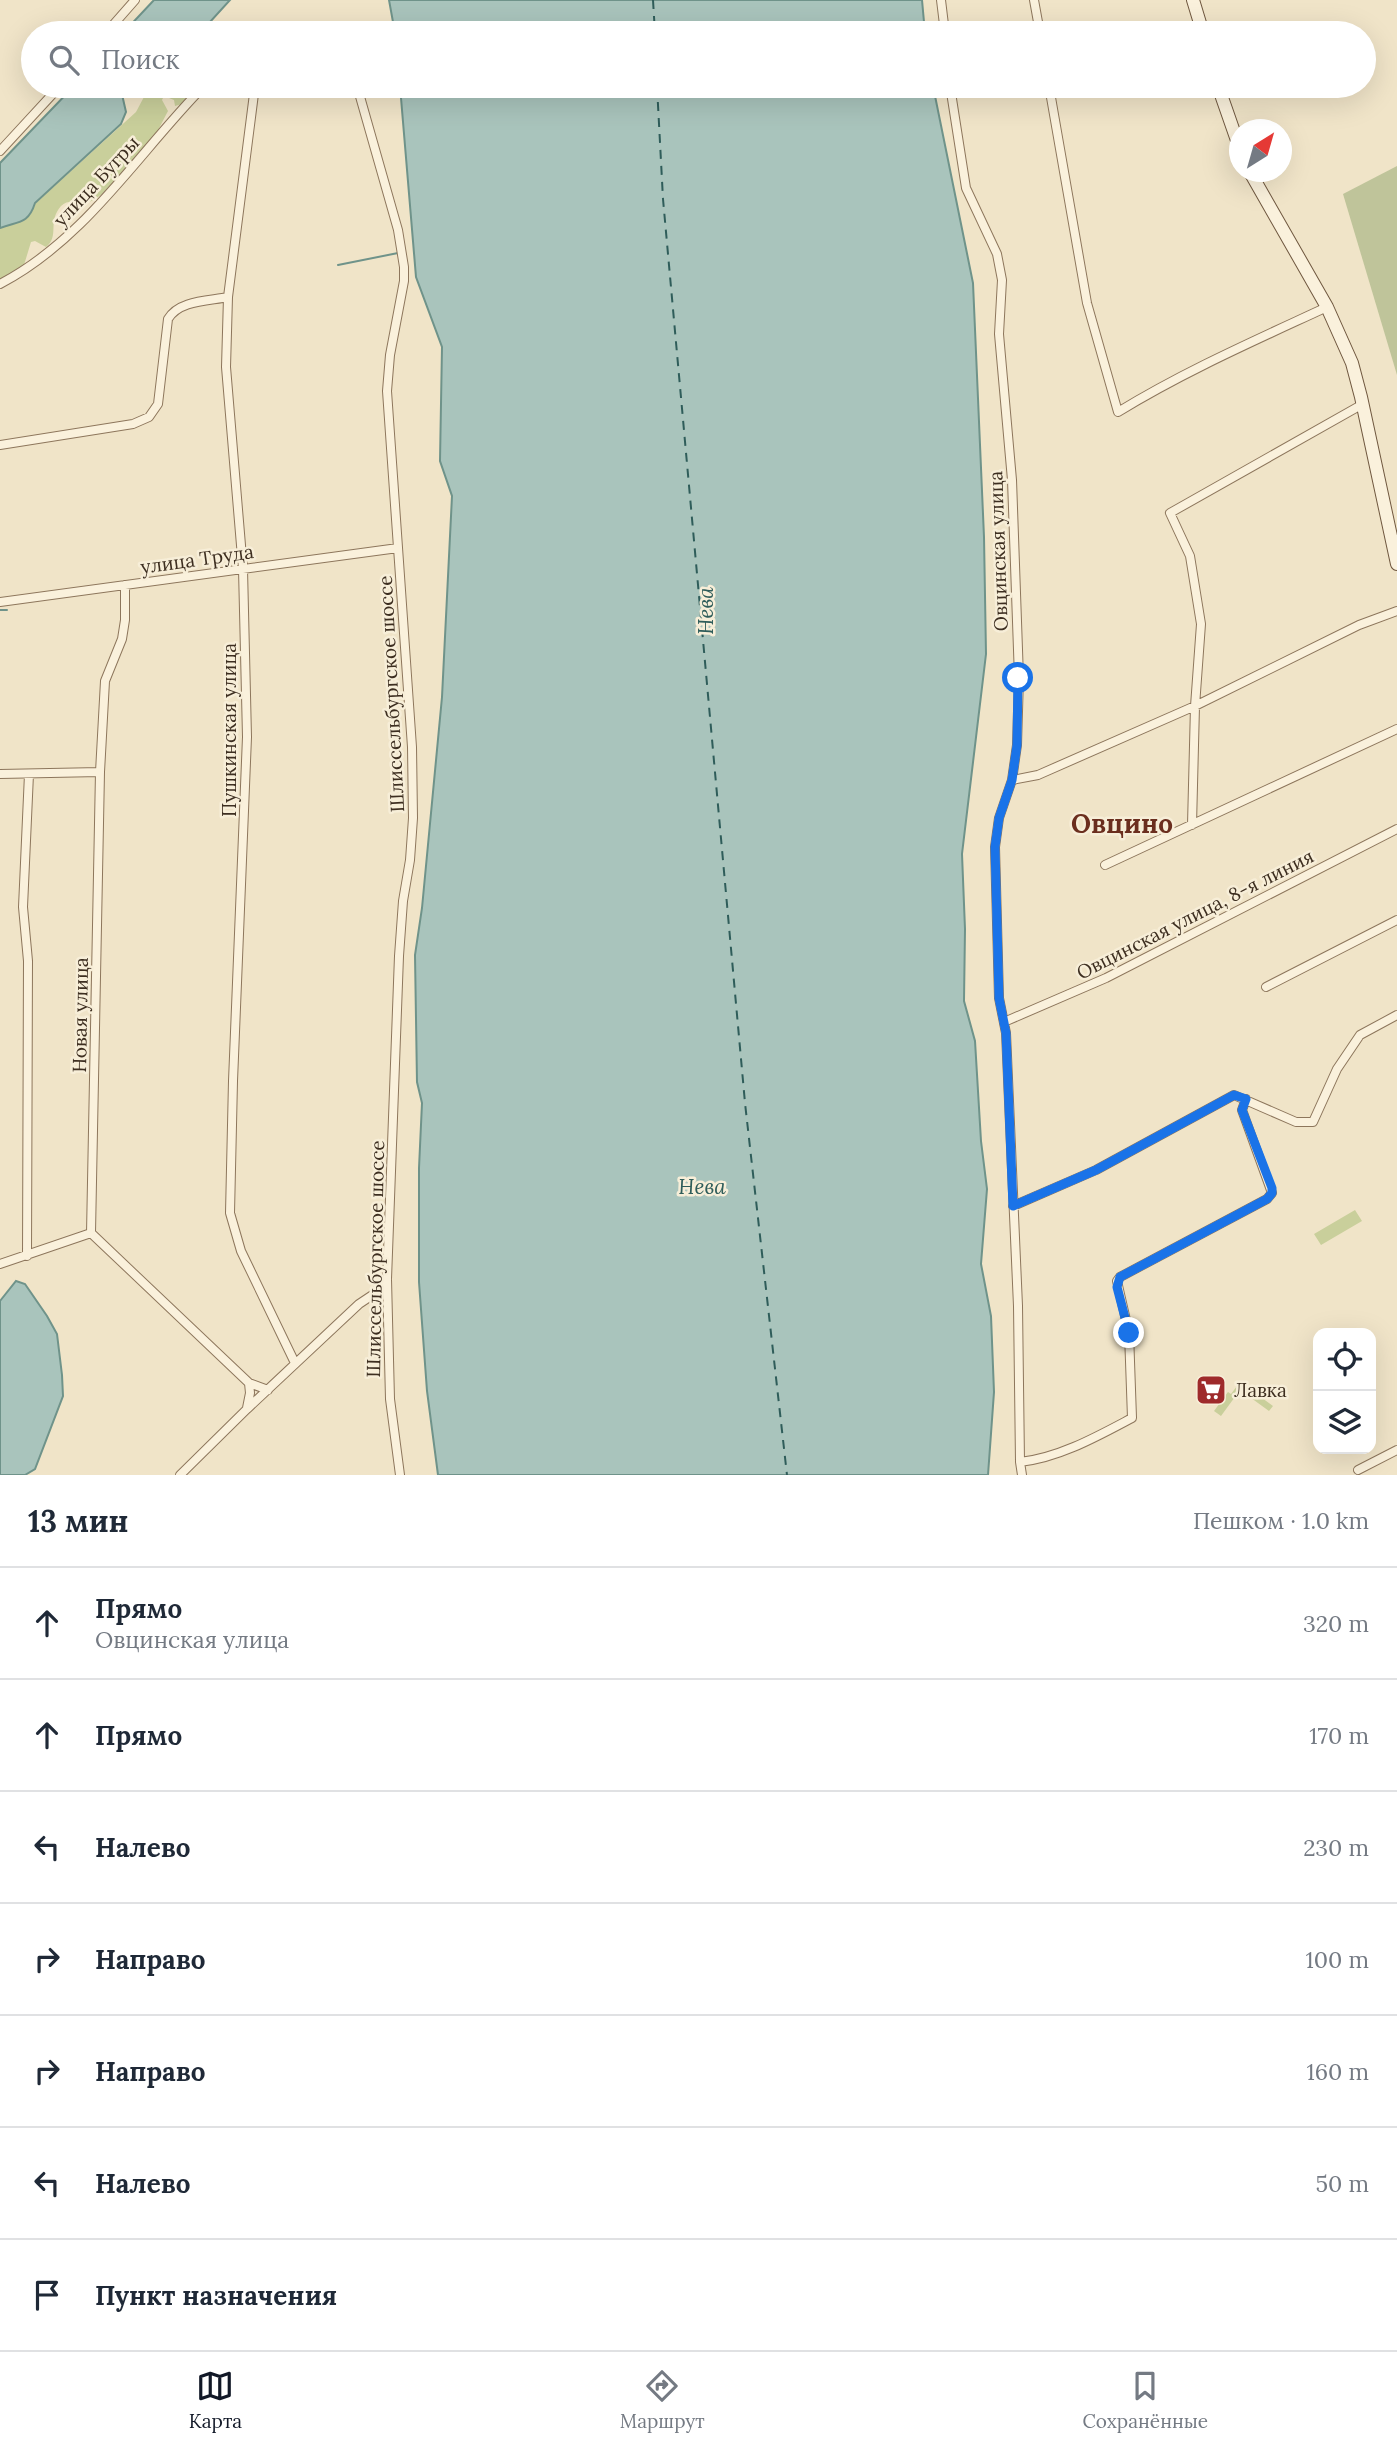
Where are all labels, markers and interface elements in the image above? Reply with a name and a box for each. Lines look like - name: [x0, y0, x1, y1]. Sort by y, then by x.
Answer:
- search box: [21, 21, 1376, 98]
- icon: search: [45, 41, 83, 79]
- text: Поиск: [101, 43, 180, 76]
- north arrow: [1229, 119, 1292, 182]
- street label: улица Бугры: [48, 131, 144, 231]
- street label: Овцинская улица: [983, 470, 1013, 632]
- street label: улица Труда: [139, 539, 255, 579]
- street label: Шлиссельбургское шоссе: [373, 575, 409, 813]
- water label: Нева: [692, 587, 719, 635]
- street label: Пушкинская улица: [217, 643, 241, 817]
- route start: [1002, 662, 1033, 693]
- district label: Овцино: [1071, 807, 1173, 840]
- street label: Овцинская улица, 8-я линия: [1072, 844, 1318, 984]
- street label: Новая улица: [67, 957, 93, 1073]
- street label: Шлиссельбургское шоссе: [361, 1140, 389, 1378]
- water label: Нева: [678, 1173, 726, 1200]
- route end: [1113, 1317, 1144, 1348]
- map controls: [1313, 1328, 1376, 1454]
- button: locate: [1313, 1328, 1376, 1391]
- supermarket icon: Лавка: [1194, 1373, 1228, 1407]
- place label: Лавка: [1234, 1378, 1287, 1402]
- button: layers: [1313, 1391, 1376, 1454]
- text: 13 мин: [28, 1502, 129, 1540]
- text: Пешком · 1.0 km: [1193, 1506, 1369, 1535]
- text: Прямо: [95, 1592, 182, 1625]
- icon: ahead: [28, 1604, 66, 1642]
- text: 320 m: [1303, 1609, 1369, 1638]
- text: Овцинская улица: [95, 1625, 289, 1654]
- icon: ahead: [28, 1716, 66, 1754]
- text: Прямо: [95, 1719, 182, 1752]
- text: 170 m: [1309, 1721, 1369, 1750]
- icon: left: [28, 1828, 66, 1866]
- text: Налево: [95, 1831, 191, 1864]
- text: 230 m: [1303, 1833, 1369, 1862]
- icon: right: [28, 1940, 66, 1978]
- text: Направо: [95, 1943, 206, 1976]
- text: 100 m: [1305, 1945, 1369, 1974]
- icon: right: [28, 2052, 66, 2090]
- text: Направо: [95, 2055, 206, 2088]
- text: 160 m: [1306, 2057, 1369, 2086]
- icon: left: [28, 2164, 66, 2202]
- text: Налево: [95, 2167, 191, 2200]
- text: 50 m: [1316, 2169, 1369, 2198]
- icon: arrive: [28, 2276, 66, 2314]
- text: Пункт назначения: [95, 2279, 337, 2312]
- tab: Карта: [189, 2367, 242, 2433]
- tab: Маршрут: [620, 2367, 705, 2433]
- tab: Сохранённые: [1082, 2367, 1208, 2433]

